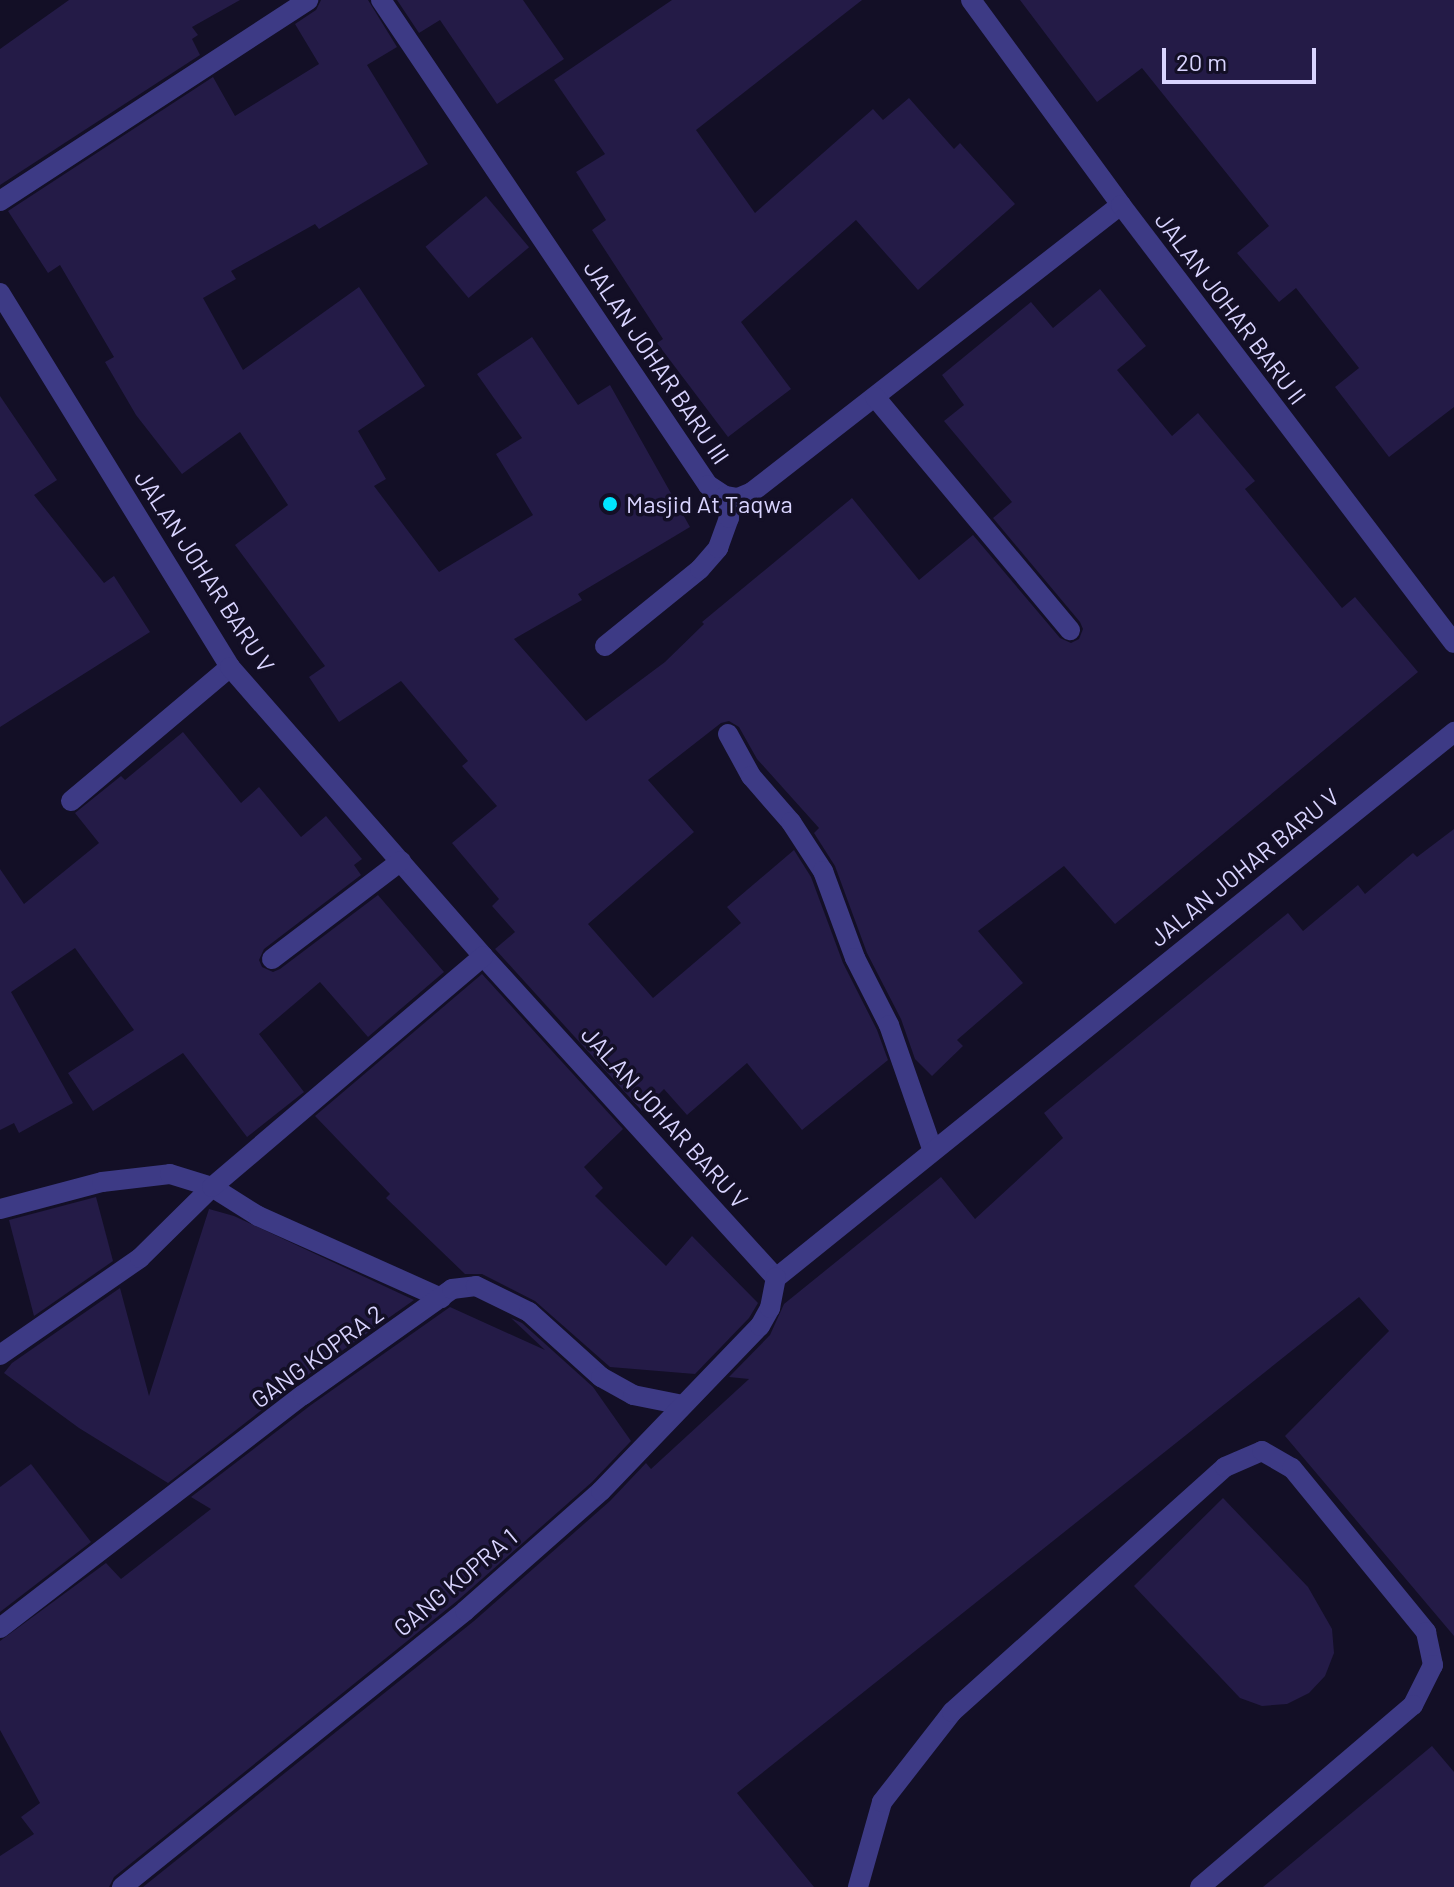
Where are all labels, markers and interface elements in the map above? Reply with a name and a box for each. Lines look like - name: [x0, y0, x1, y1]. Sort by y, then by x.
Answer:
- scale bar: [1166, 32, 1320, 82]
- text: 20 m: [1176, 47, 1227, 76]
- street label: JALAN JOHAR BARU II: [1149, 206, 1313, 410]
- street label: JALAN JOHAR BARU III: [578, 255, 736, 469]
- street label: JALAN JOHAR BARU V: [129, 465, 281, 677]
- place label: Masjid At Taqwa: [626, 490, 793, 518]
- marker: Masjid At Taqwa: [601, 495, 619, 513]
- street label: JALAN JOHAR BARU V: [1144, 782, 1344, 952]
- street label: JALAN JOHAR BARU V: [576, 1020, 754, 1214]
- street label: GANG KOPRA 2: [245, 1298, 389, 1414]
- street label: GANG KOPRA 1: [388, 1522, 522, 1642]

